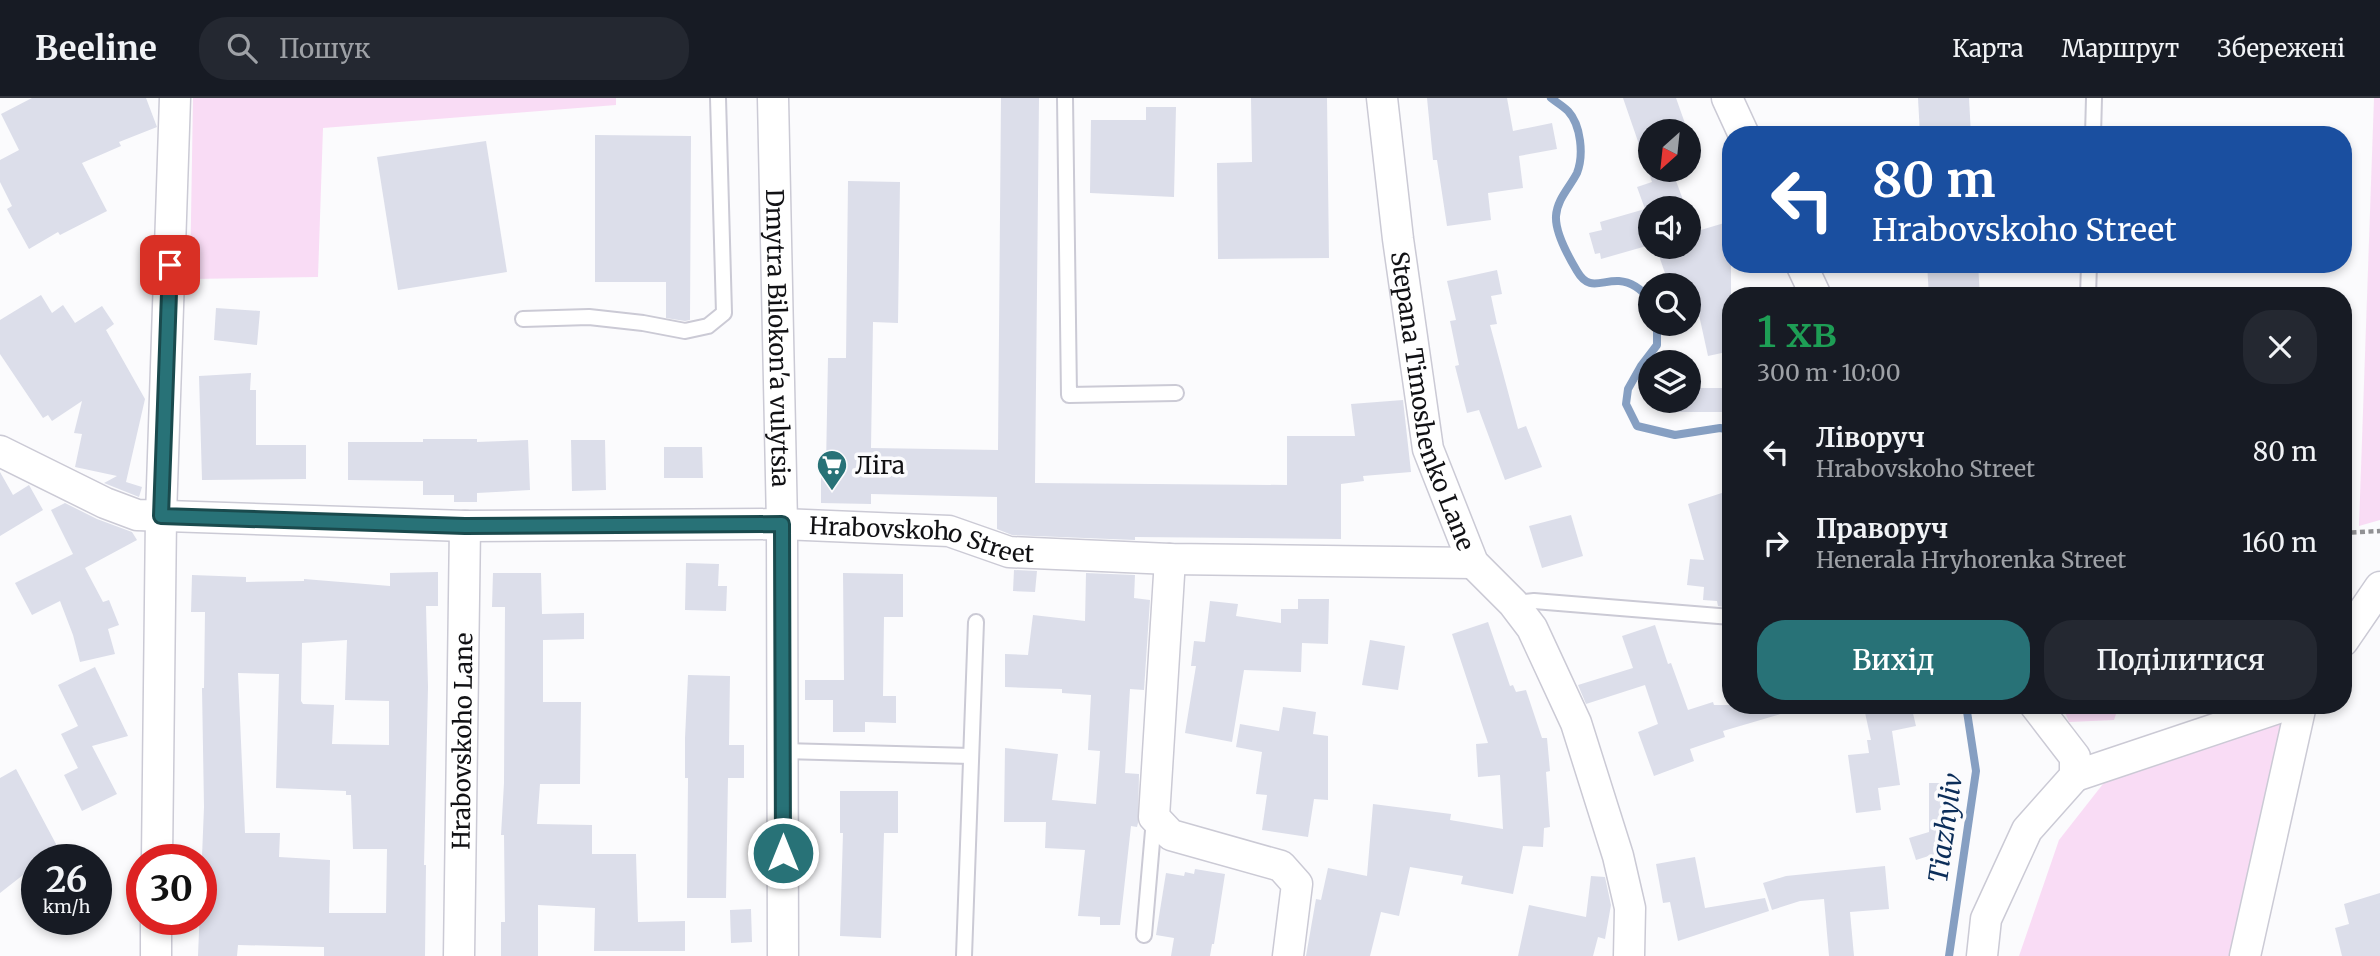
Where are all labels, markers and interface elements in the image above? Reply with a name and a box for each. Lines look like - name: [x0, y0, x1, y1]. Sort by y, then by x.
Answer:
- search box: [199, 17, 689, 80]
- text: Beeline: [35, 28, 157, 69]
- icon: search: [223, 29, 261, 67]
- text: Пошук: [279, 32, 371, 65]
- text: Карта: [1952, 33, 2024, 64]
- text: Маршрут: [2062, 33, 2179, 64]
- text: Збережені: [2217, 33, 2345, 64]
- north arrow: [1638, 119, 1701, 182]
- map controls: [1638, 119, 1701, 413]
- text: 80 m: [1872, 149, 1995, 210]
- icon: left: [1757, 154, 1848, 245]
- street label: Dmytra Bilokon'a vulytsia: [759, 188, 797, 488]
- button: sound: [1638, 196, 1701, 259]
- text: Hrabovskoho Street: [1872, 210, 2177, 250]
- pin: [140, 235, 200, 295]
- icon: arrive: [151, 246, 189, 284]
- street label: Stepana Timoshenko Lane: [1384, 249, 1482, 555]
- button: search: [1638, 273, 1701, 336]
- text: 1 хв: [1757, 306, 1837, 358]
- button: close: [2243, 310, 2317, 384]
- button: layers: [1638, 350, 1701, 413]
- text: 300 m · 10:00: [1757, 358, 1901, 387]
- text: Ліворуч: [1816, 421, 1925, 454]
- icon: left: [1757, 433, 1795, 471]
- text: 80 m: [2253, 435, 2317, 468]
- supermarket icon: Ліга: [815, 448, 849, 492]
- place label: Ліга: [855, 450, 905, 481]
- text: Hrabovskoho Street: [1816, 454, 2035, 483]
- street label: Hrabovskoho Street: [808, 510, 1035, 569]
- text: Праворуч: [1816, 512, 1948, 545]
- icon: right: [1757, 524, 1795, 562]
- text: 160 m: [2242, 526, 2317, 559]
- text: Henerala Hryhorenka Street: [1816, 545, 2126, 574]
- button: Вихід: [1757, 620, 2030, 700]
- button: Поділитися: [2044, 620, 2317, 700]
- street label: Hrabovskoho Lane: [445, 632, 479, 850]
- water label: Tiazhyliv: [1921, 771, 1969, 885]
- position arrow: [746, 816, 820, 890]
- speed limit sign: 30: [126, 844, 217, 935]
- text: 26: [46, 858, 87, 902]
- text: km/h: [43, 895, 90, 918]

